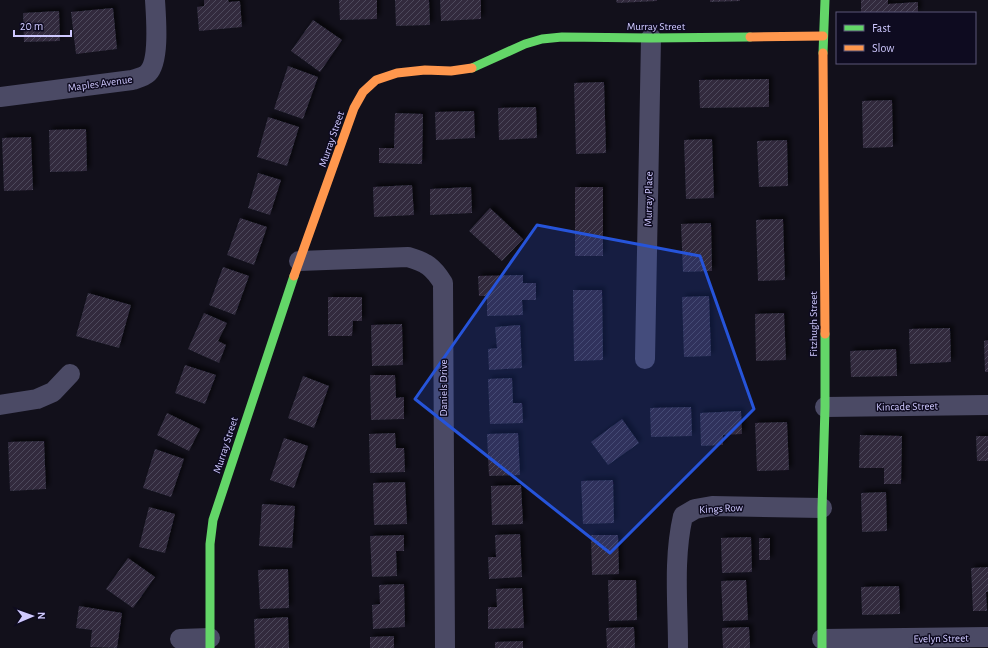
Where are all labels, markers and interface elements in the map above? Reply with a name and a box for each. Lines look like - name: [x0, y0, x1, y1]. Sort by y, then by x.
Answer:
- scale bar: [14, 12, 71, 38]
- legend: [836, 12, 976, 64]
- text: 20 m: [20, 20, 43, 32]
- street label: Murray Street: [627, 21, 686, 32]
- text: Fast: [872, 22, 891, 34]
- text: Slow: [872, 42, 894, 54]
- street label: Maples Avenue: [67, 74, 133, 93]
- street label: Murray Street: [317, 109, 346, 169]
- street label: Murray Place: [643, 171, 654, 227]
- street label: Fitzhugh Street: [808, 291, 819, 357]
- street label: Daniels Drive: [438, 360, 449, 416]
- street label: Kincade Street: [876, 400, 939, 413]
- street label: Murray Street: [211, 415, 240, 475]
- street label: Kings Row: [699, 502, 744, 515]
- north arrow: [12, 596, 52, 636]
- text: N: [36, 612, 47, 620]
- street label: Evelyn Street: [913, 633, 969, 644]

